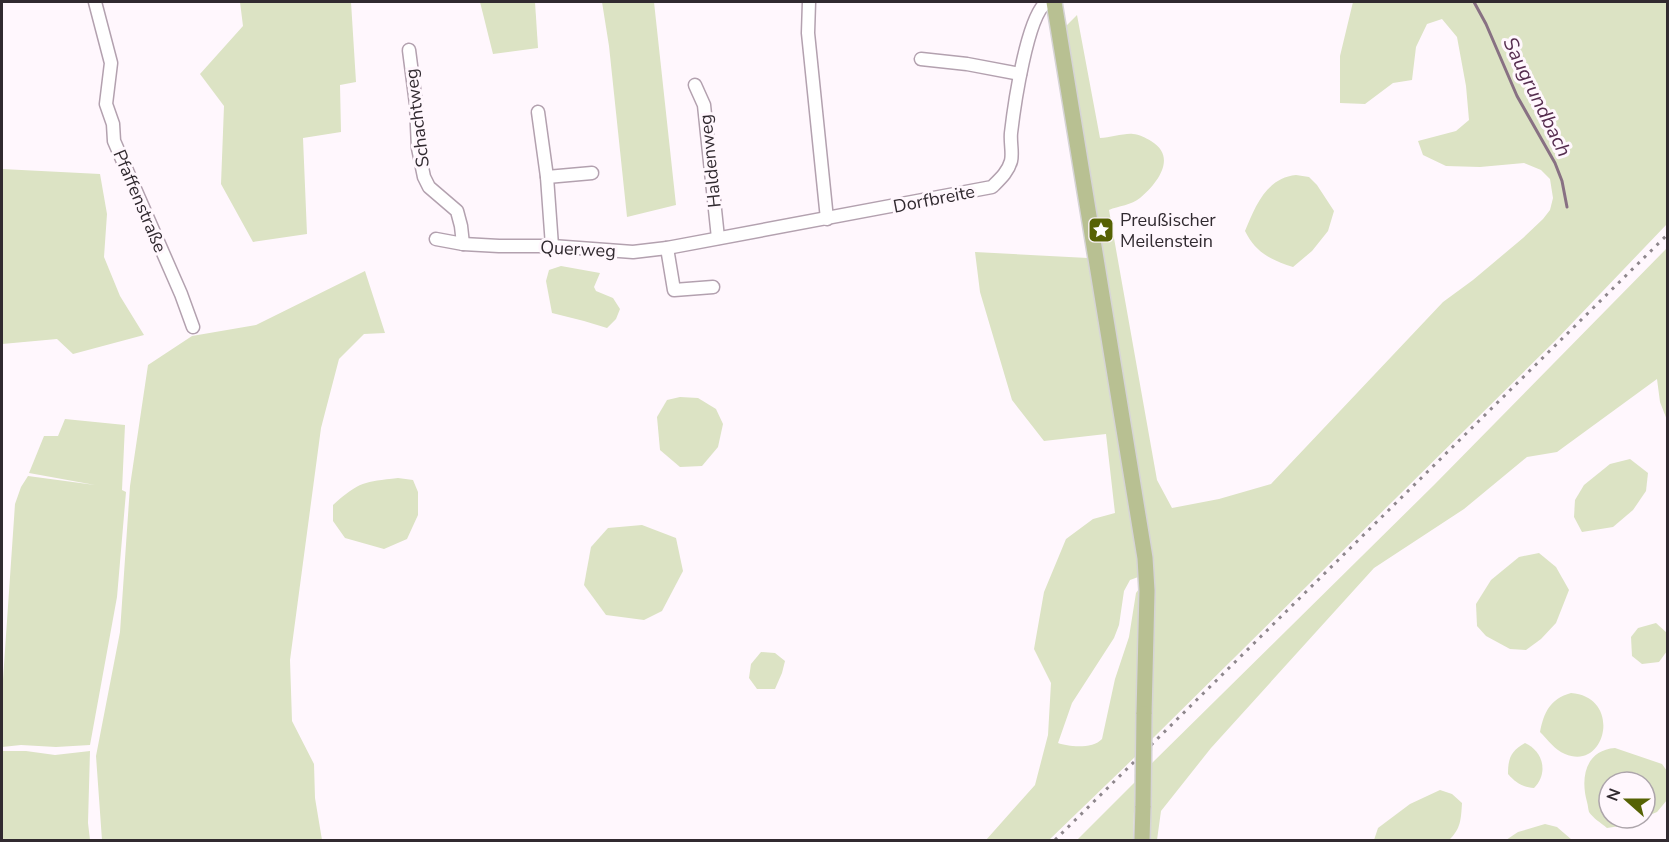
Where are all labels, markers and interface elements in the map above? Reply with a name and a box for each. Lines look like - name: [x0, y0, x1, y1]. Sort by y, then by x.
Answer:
- water label: Saugrundbach: [1496, 33, 1578, 161]
- street label: Schachtweg: [399, 67, 435, 169]
- street label: Haldenweg: [693, 113, 727, 209]
- street label: Pfaffenstraße: [108, 146, 172, 256]
- street label: Dorfbreite: [891, 179, 977, 219]
- place label: Preußischer Meilenstein: [1120, 208, 1216, 253]
- place icon: Preußischer Meilenstein: [1086, 215, 1116, 245]
- street label: Querweg: [540, 235, 616, 263]
- north arrow: [1597, 770, 1657, 830]
- text: N: [1602, 785, 1626, 805]

